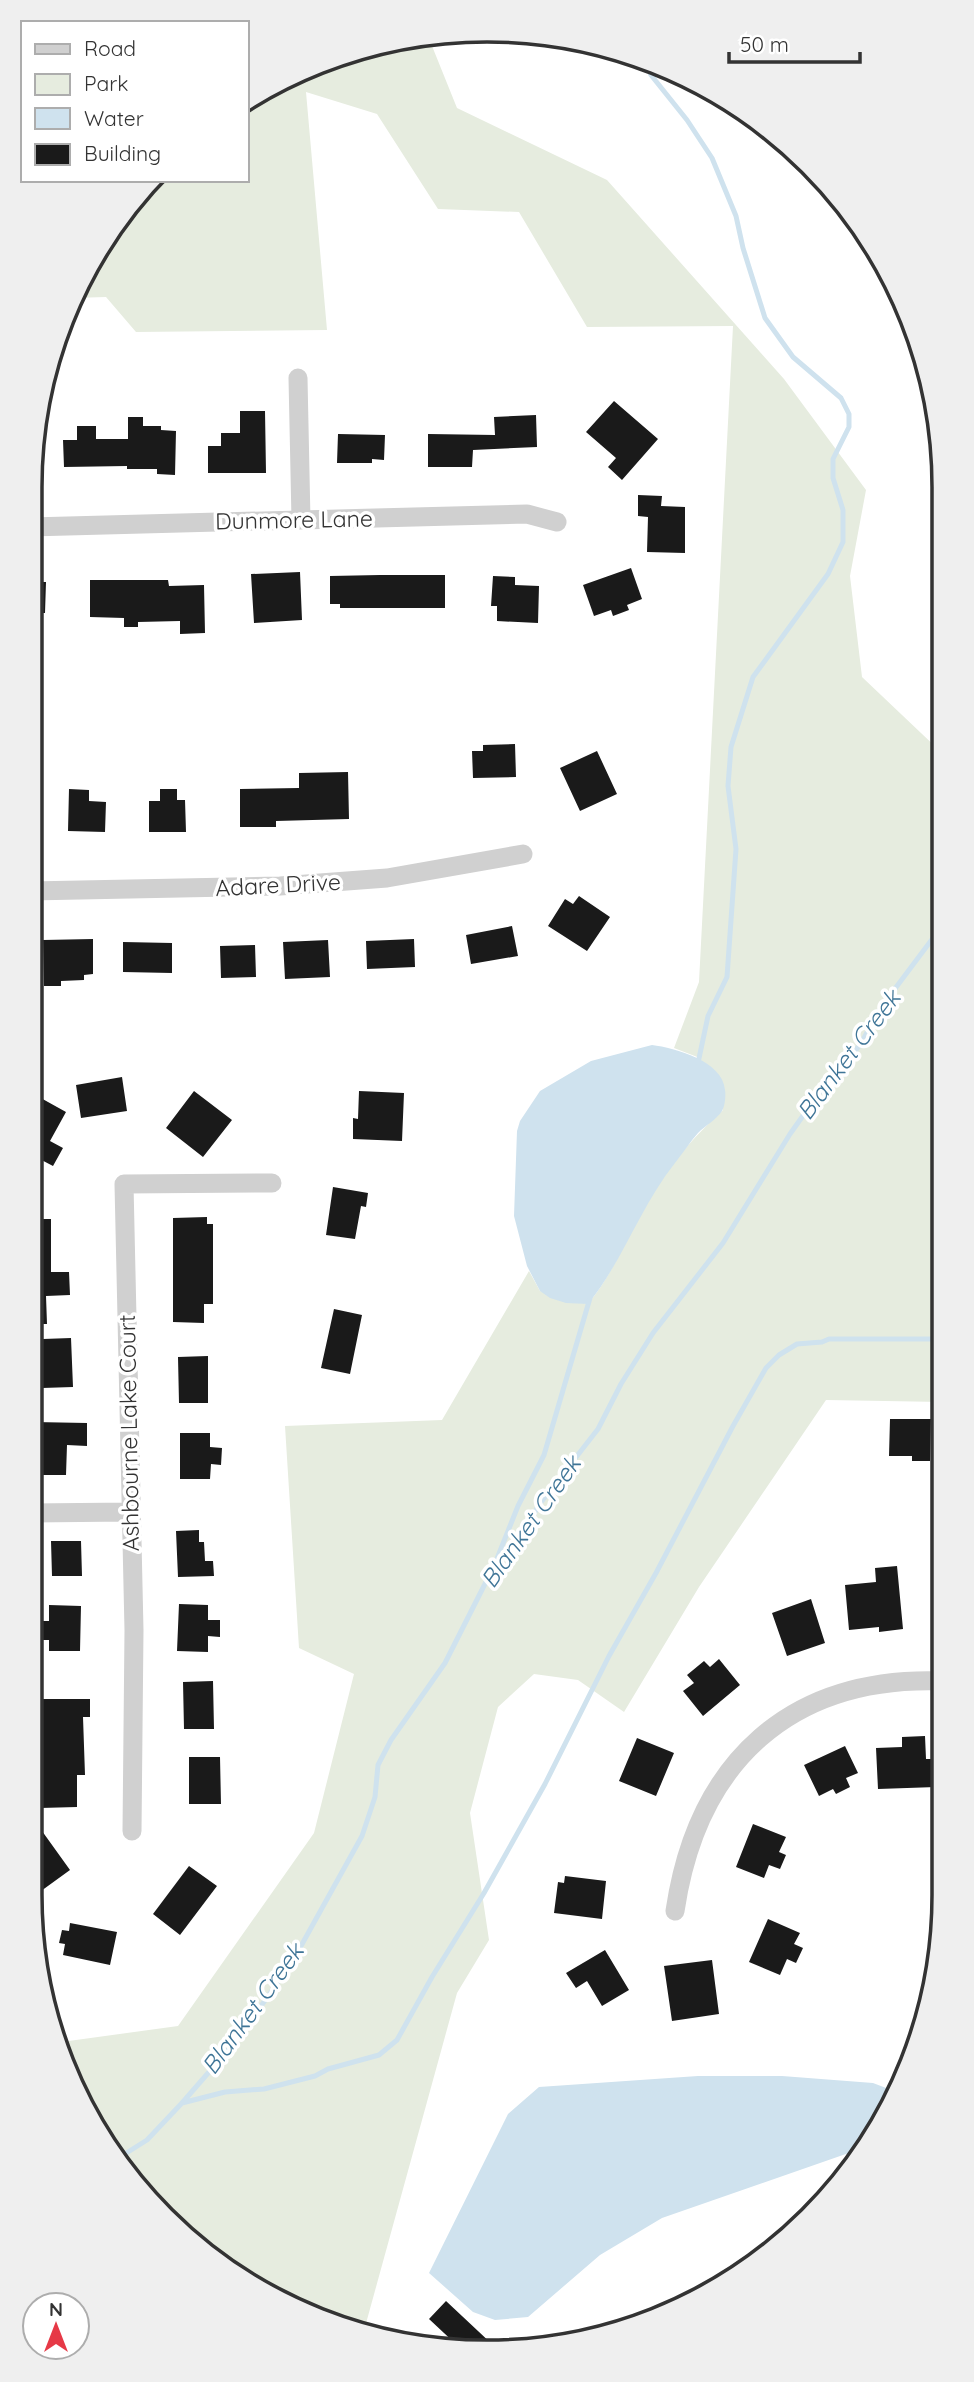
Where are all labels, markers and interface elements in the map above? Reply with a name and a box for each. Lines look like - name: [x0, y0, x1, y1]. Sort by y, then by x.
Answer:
- legend: [21, 21, 248, 182]
- scale bar: [729, 21, 860, 65]
- text: 50 m: [740, 31, 789, 57]
- text: Road: [84, 35, 136, 61]
- text: Park: [84, 70, 128, 96]
- text: Water: [84, 105, 144, 131]
- text: Building: [84, 140, 161, 166]
- street label: Dunmore Lane: [215, 504, 373, 535]
- street label: Adare Drive: [214, 867, 342, 902]
- water label: Blanket Creek: [790, 982, 908, 1125]
- street label: Ashbourne Lake Court: [112, 1314, 145, 1552]
- water label: Blanket Creek: [474, 1448, 588, 1593]
- water label: Blanket Creek: [195, 1935, 311, 2080]
- north arrow: [21, 2291, 91, 2361]
- text: N: [49, 2297, 63, 2321]

